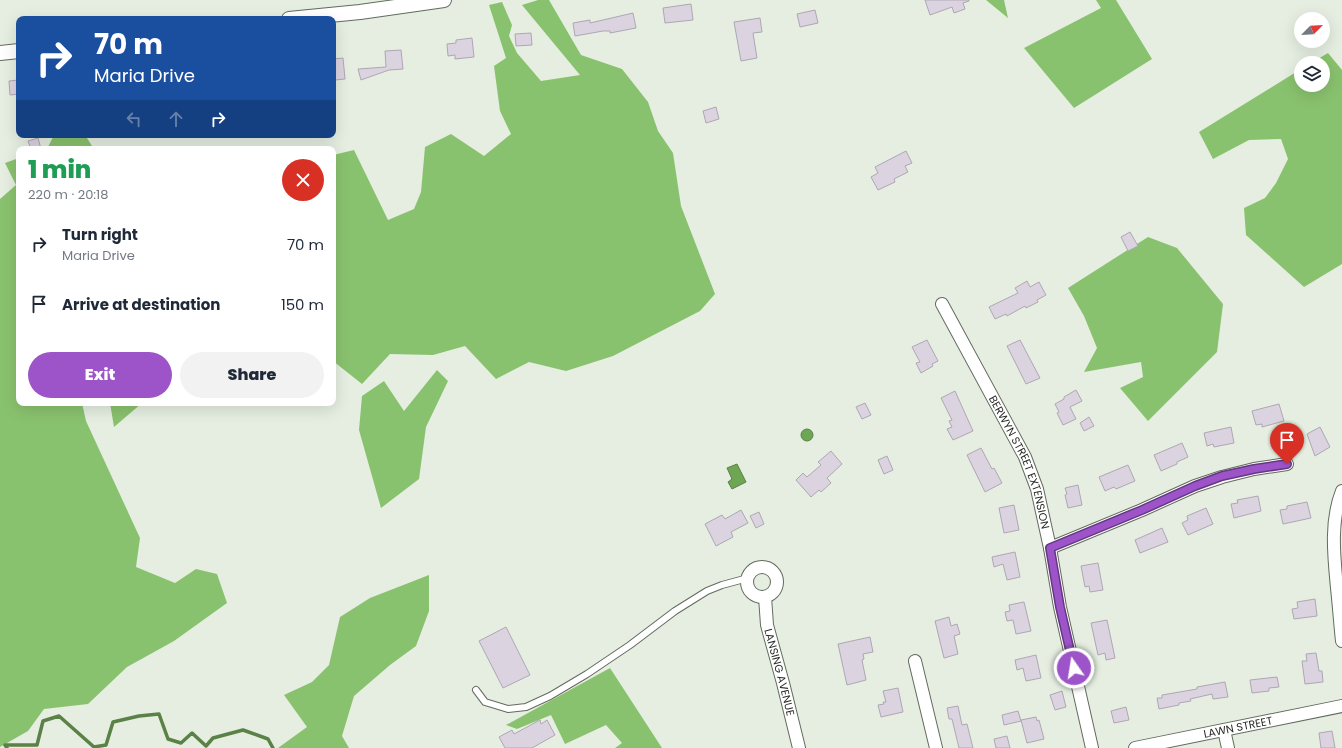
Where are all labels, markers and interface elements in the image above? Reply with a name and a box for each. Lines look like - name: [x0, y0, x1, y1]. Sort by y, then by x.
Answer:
- north arrow: [1294, 12, 1330, 48]
- map controls: [1294, 12, 1330, 92]
- text: 70 m: [94, 25, 163, 64]
- icon: right: [28, 32, 80, 84]
- button: layers: [1294, 56, 1330, 92]
- text: Maria Drive: [94, 63, 195, 88]
- icon: left: [123, 108, 145, 130]
- icon: ahead: [165, 108, 187, 130]
- icon: right: [207, 108, 229, 130]
- text: 1 min: [28, 153, 91, 186]
- button: close: [282, 159, 324, 201]
- text: 220 m · 20:18: [28, 185, 108, 204]
- text: Turn right: [62, 224, 138, 245]
- icon: right: [28, 233, 50, 255]
- text: 70 m: [287, 234, 324, 255]
- text: Maria Drive: [62, 246, 135, 265]
- icon: arrive: [28, 293, 50, 315]
- text: Arrive at destination: [62, 294, 220, 315]
- text: 150 m: [281, 294, 324, 315]
- button: Exit: [28, 352, 172, 398]
- button: Share: [180, 352, 324, 398]
- street label: BERWYN STREET EXTENSION: [985, 393, 1054, 530]
- pin: [1270, 423, 1304, 464]
- icon: arrive: [1276, 429, 1298, 451]
- street label: LANSING AVENUE: [760, 627, 799, 718]
- position arrow: [1053, 647, 1095, 689]
- street label: LAWN STREET: [1202, 712, 1274, 742]

